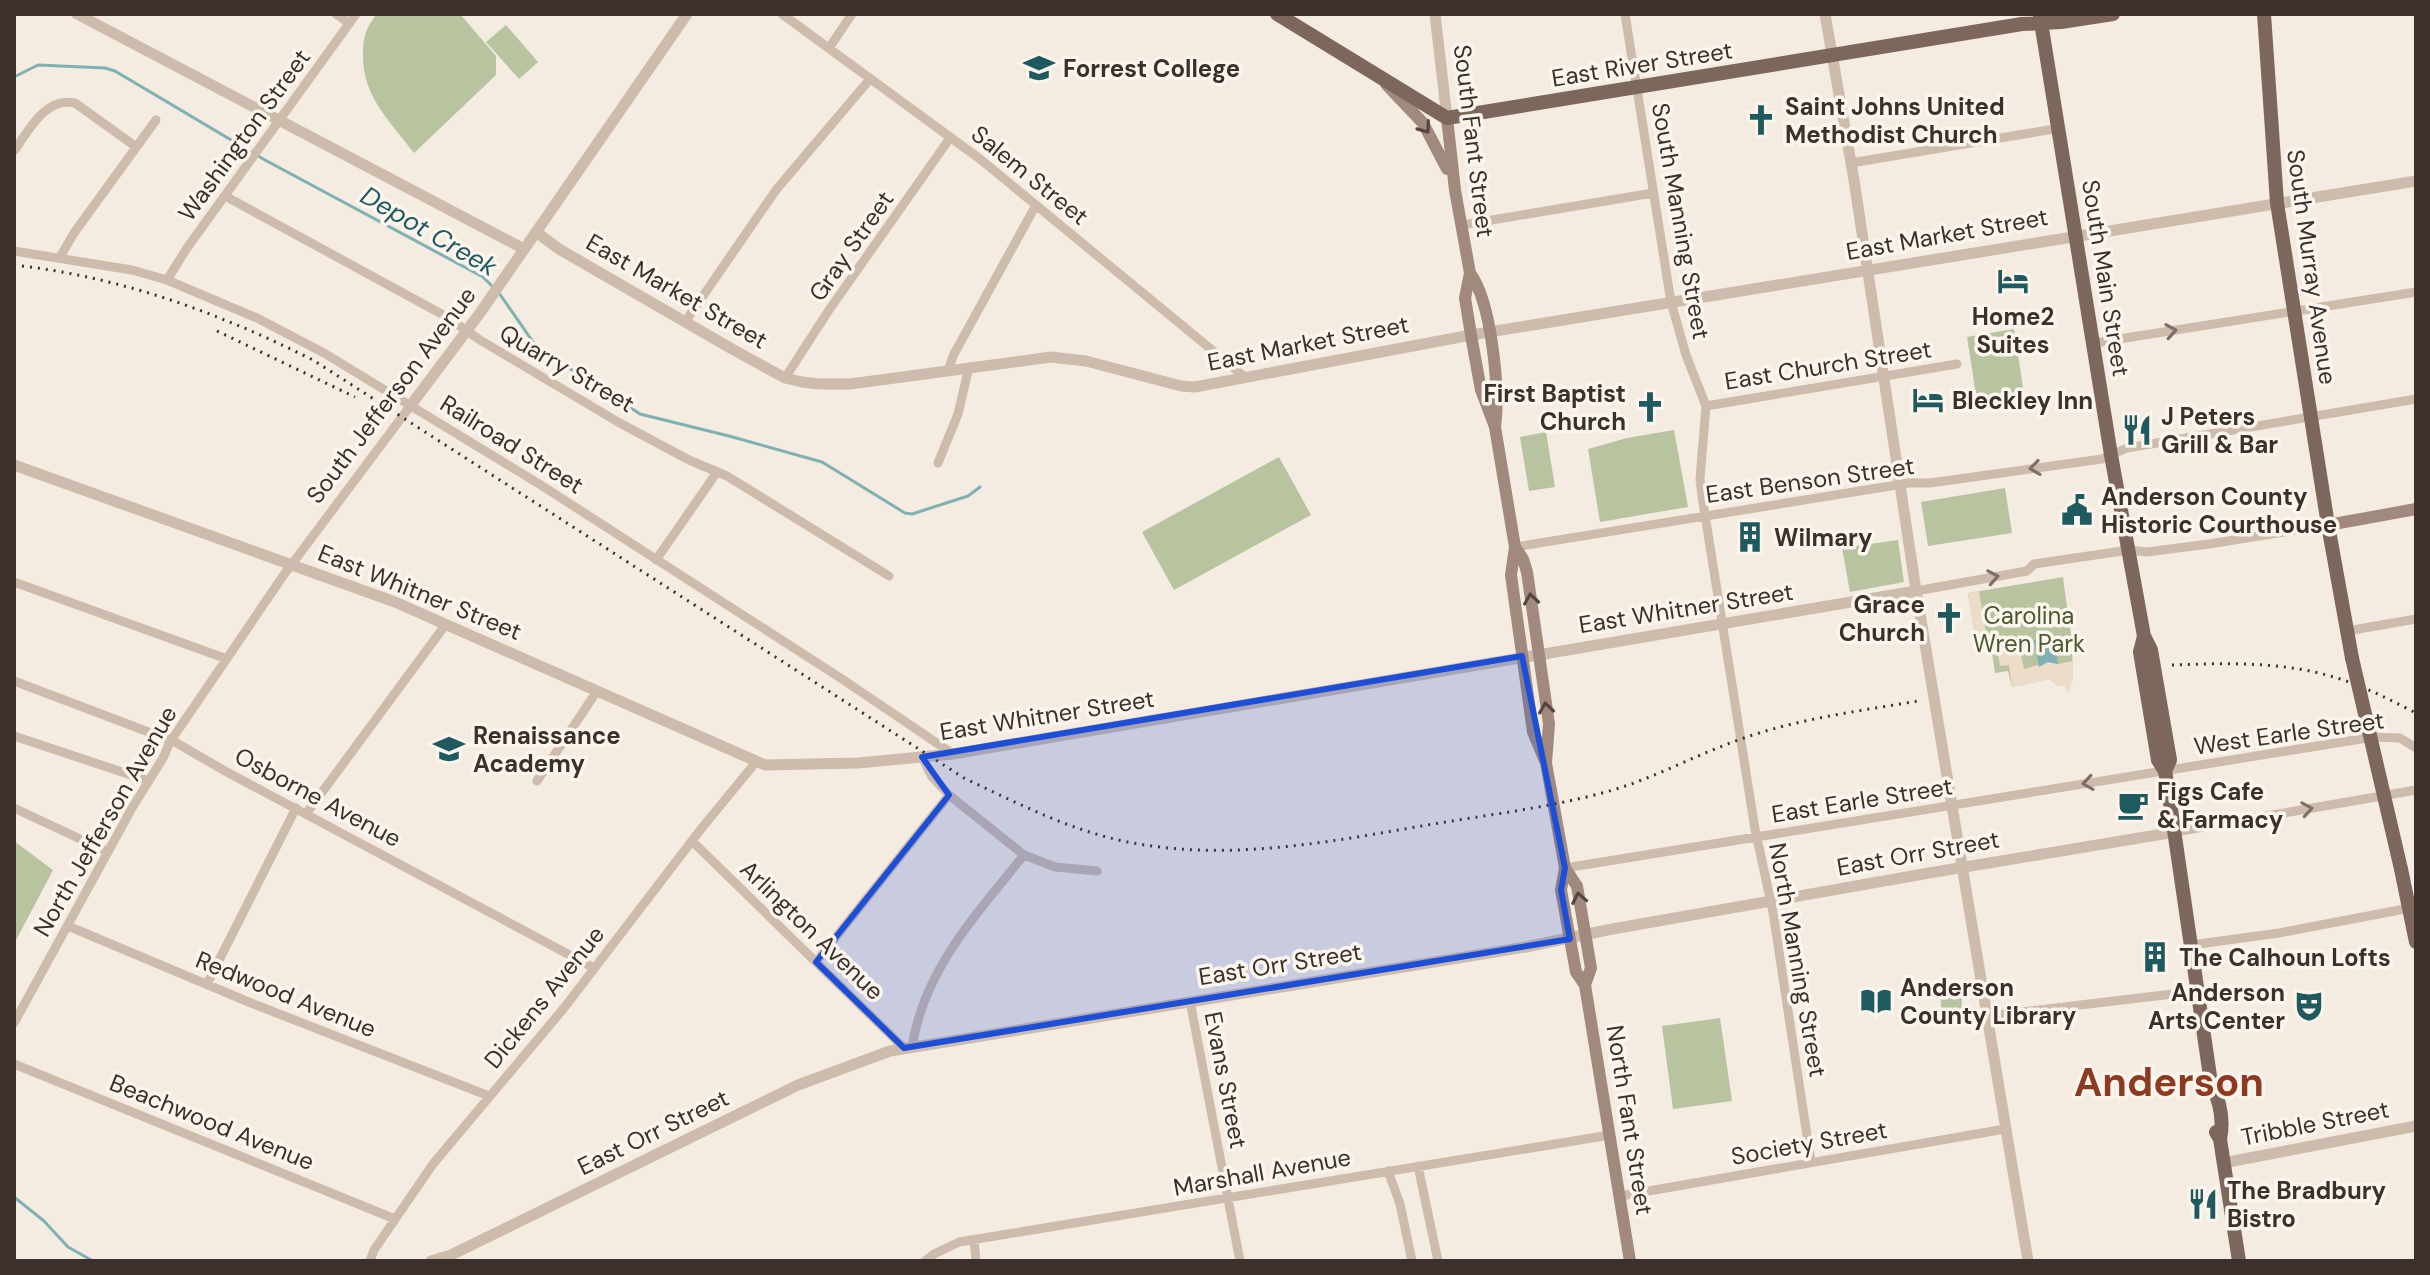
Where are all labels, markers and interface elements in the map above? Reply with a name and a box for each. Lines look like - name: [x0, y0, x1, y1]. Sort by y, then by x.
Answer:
- street label: East River Street: [1549, 34, 1735, 94]
- street label: Washington Street: [171, 43, 317, 227]
- street label: South Fant Street: [1447, 43, 1501, 239]
- school or university icon: Forrest College: [1022, 51, 1056, 85]
- place label: Forrest College: [1063, 53, 1240, 84]
- place label: Saint Johns United Methodist Church: [1785, 91, 2005, 150]
- street label: South Manning Street: [1645, 100, 1717, 342]
- church icon: Saint Johns United Methodist Church: [1744, 103, 1778, 137]
- street label: Salem Street: [965, 118, 1095, 232]
- one-way arrow: [1416, 119, 1430, 133]
- street label: South Murray Avenue: [2280, 147, 2344, 387]
- street label: South Main Street: [2075, 177, 2137, 379]
- water label: Depot Creek: [355, 178, 504, 284]
- street label: Gray Street: [802, 185, 900, 307]
- street label: East Market Street: [1844, 201, 2050, 267]
- street label: East Market Street: [581, 226, 773, 356]
- hotel icon: Home2 Suites: [1996, 264, 2030, 298]
- street label: South Jefferson Avenue: [299, 280, 483, 510]
- place label: Home2 Suites: [1972, 301, 2054, 360]
- street label: East Market Street: [1205, 308, 1411, 378]
- street label: Quarry Street: [494, 317, 640, 419]
- one-way arrow: [2164, 323, 2177, 340]
- street label: East Church Street: [1722, 333, 1934, 397]
- place label: First Baptist Church: [1483, 378, 1626, 437]
- hotel icon: Bleckley Inn: [1911, 383, 1945, 417]
- place label: Bleckley Inn: [1952, 385, 2093, 416]
- street label: Railroad Street: [435, 388, 589, 500]
- church icon: First Baptist Church: [1633, 390, 1667, 424]
- place label: J Peters Grill & Bar: [2161, 401, 2278, 460]
- restaurant icon: J Peters Grill & Bar: [2120, 413, 2154, 447]
- street label: East Benson Street: [1704, 450, 1916, 510]
- one-way arrow: [2028, 459, 2042, 476]
- place label: Anderson County Historic Courthouse: [2101, 481, 2337, 540]
- public building icon: Anderson County Historic Courthouse: [2060, 493, 2094, 527]
- building icon: Wilmary: [1733, 520, 1767, 554]
- place label: Wilmary: [1774, 522, 1873, 553]
- street label: East Whitner Street: [314, 537, 526, 647]
- one-way arrow: [1986, 570, 2000, 587]
- street label: East Whitner Street: [1576, 576, 1796, 640]
- place label: Grace Church: [1839, 589, 1925, 648]
- one-way arrow: [1523, 592, 1540, 606]
- park label: Carolina Wren Park: [1973, 600, 2085, 659]
- church icon: Grace Church: [1932, 601, 1966, 635]
- street label: East Whitner Street: [937, 683, 1157, 747]
- street label: North Jefferson Avenue: [26, 700, 184, 942]
- one-way arrow: [1538, 701, 1555, 715]
- street label: West Earle Street: [2192, 704, 2386, 762]
- place label: Renaissance Academy: [473, 720, 621, 779]
- school or university icon: Renaissance Academy: [432, 732, 466, 766]
- street label: Osborne Avenue: [229, 740, 407, 854]
- street label: East Earle Street: [1769, 770, 1955, 830]
- one-way arrow: [2081, 774, 2094, 791]
- place label: Figs Cafe & Farmacy: [2157, 776, 2284, 835]
- cafe icon: Figs Cafe & Farmacy: [2116, 788, 2150, 822]
- one-way arrow: [2300, 802, 2314, 819]
- street label: East Orr Street: [1834, 823, 2002, 883]
- street label: North Manning Street: [1762, 840, 1834, 1080]
- street label: Arlington Avenue: [734, 854, 890, 1006]
- one-way arrow: [1572, 891, 1589, 905]
- street label: Dickens Avenue: [477, 919, 611, 1075]
- street label: East Orr Street: [1196, 936, 1364, 992]
- building icon: The Calhoun Lofts: [2138, 940, 2172, 974]
- place label: The Calhoun Lofts: [2179, 942, 2391, 973]
- street label: Redwood Avenue: [191, 944, 381, 1044]
- place label: Anderson County Library: [1900, 972, 2077, 1031]
- place label: Anderson Arts Center: [2148, 977, 2285, 1036]
- library icon: Anderson County Library: [1859, 984, 1893, 1018]
- theatre icon: Anderson Arts Center: [2292, 989, 2326, 1023]
- street label: Evans Street: [1198, 1009, 1254, 1151]
- street label: North Fant Street: [1600, 1023, 1660, 1217]
- district label: Anderson: [2074, 1056, 2264, 1108]
- street label: Beachwood Avenue: [105, 1067, 319, 1177]
- street label: East Orr Street: [572, 1082, 734, 1182]
- street label: Tribble Street: [2238, 1093, 2392, 1153]
- street label: Society Street: [1729, 1114, 1889, 1172]
- street label: Marshall Avenue: [1171, 1141, 1353, 1203]
- place label: The Bradbury Bistro: [2227, 1175, 2386, 1234]
- restaurant icon: The Bradbury Bistro: [2186, 1187, 2220, 1221]

